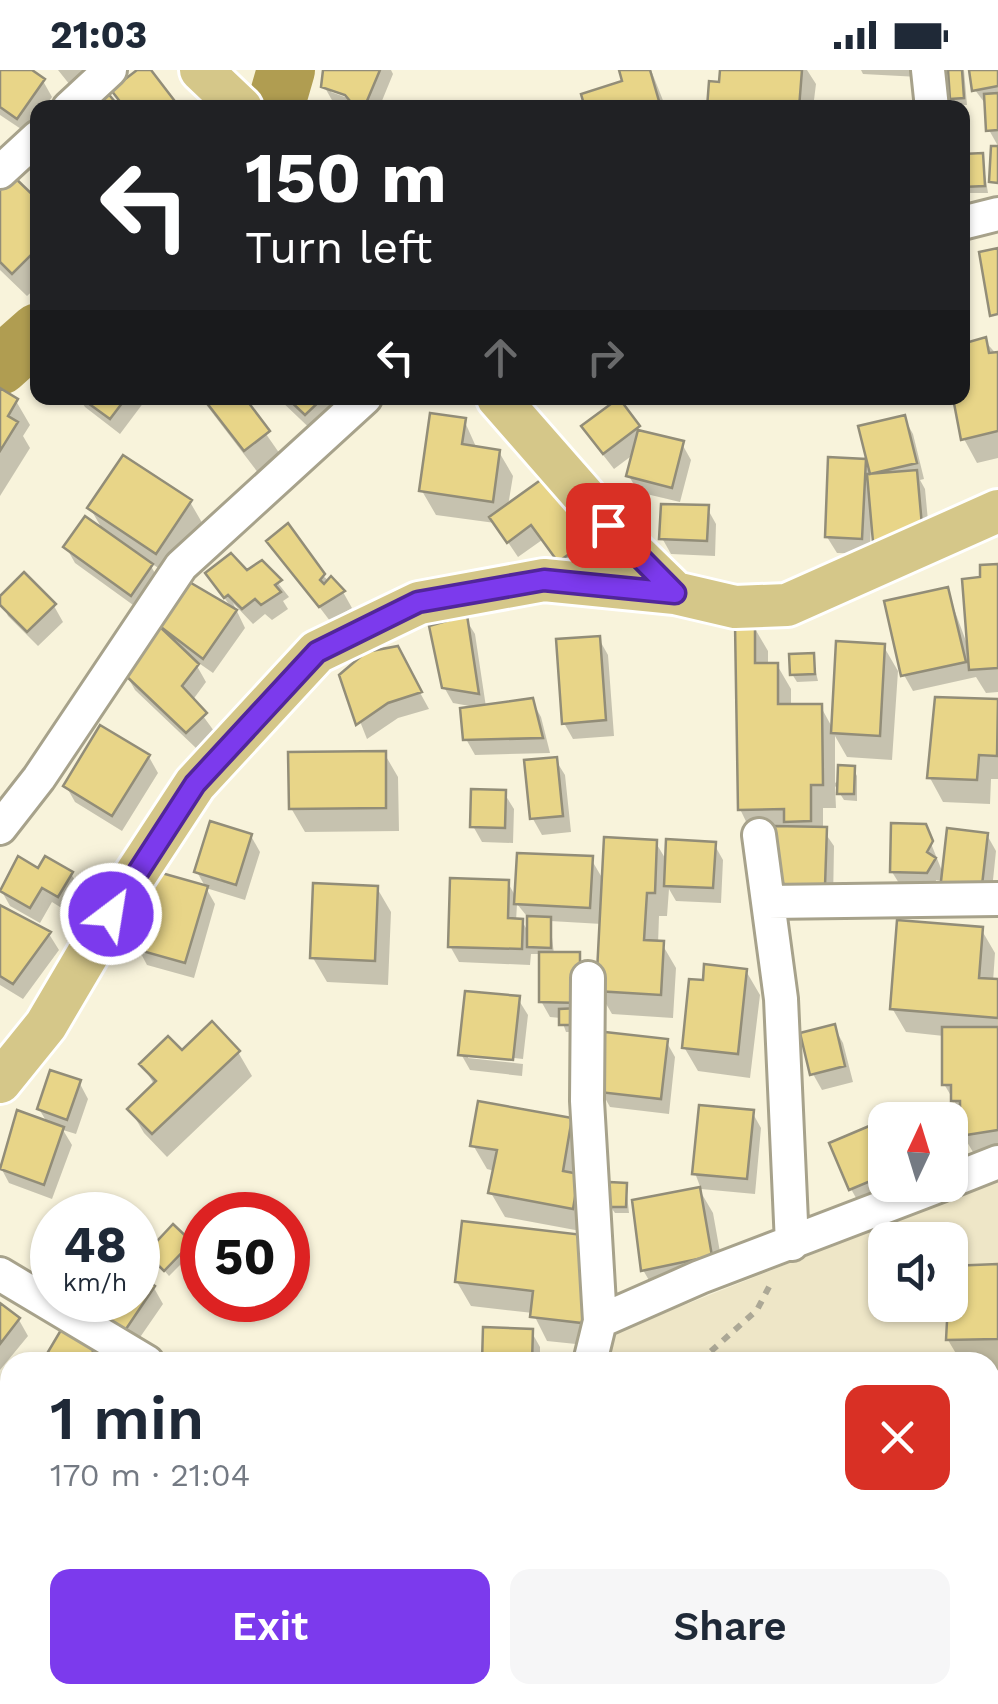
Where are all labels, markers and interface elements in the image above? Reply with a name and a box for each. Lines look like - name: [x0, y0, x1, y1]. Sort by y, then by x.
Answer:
- text: 21:03: [50, 13, 147, 57]
- text: 150 m: [245, 137, 447, 219]
- icon: left: [80, 140, 210, 270]
- text: Turn left: [245, 221, 432, 274]
- icon: left: [368, 330, 423, 385]
- icon: ahead: [473, 330, 528, 385]
- icon: right: [578, 330, 633, 385]
- pin: [566, 483, 651, 568]
- icon: arrive: [581, 498, 636, 553]
- position arrow: [59, 862, 163, 966]
- north arrow: [868, 1102, 968, 1202]
- map controls: [868, 1102, 968, 1322]
- speed limit sign: 50: [180, 1192, 310, 1322]
- text: 48: [63, 1215, 127, 1274]
- button: sound: [868, 1222, 968, 1322]
- text: km/h: [63, 1268, 127, 1297]
- text: 1 min: [50, 1383, 204, 1454]
- button: close: [845, 1385, 950, 1490]
- text: 170 m · 21:04: [50, 1456, 250, 1494]
- button: Exit: [50, 1569, 490, 1684]
- button: Share: [510, 1569, 950, 1684]

